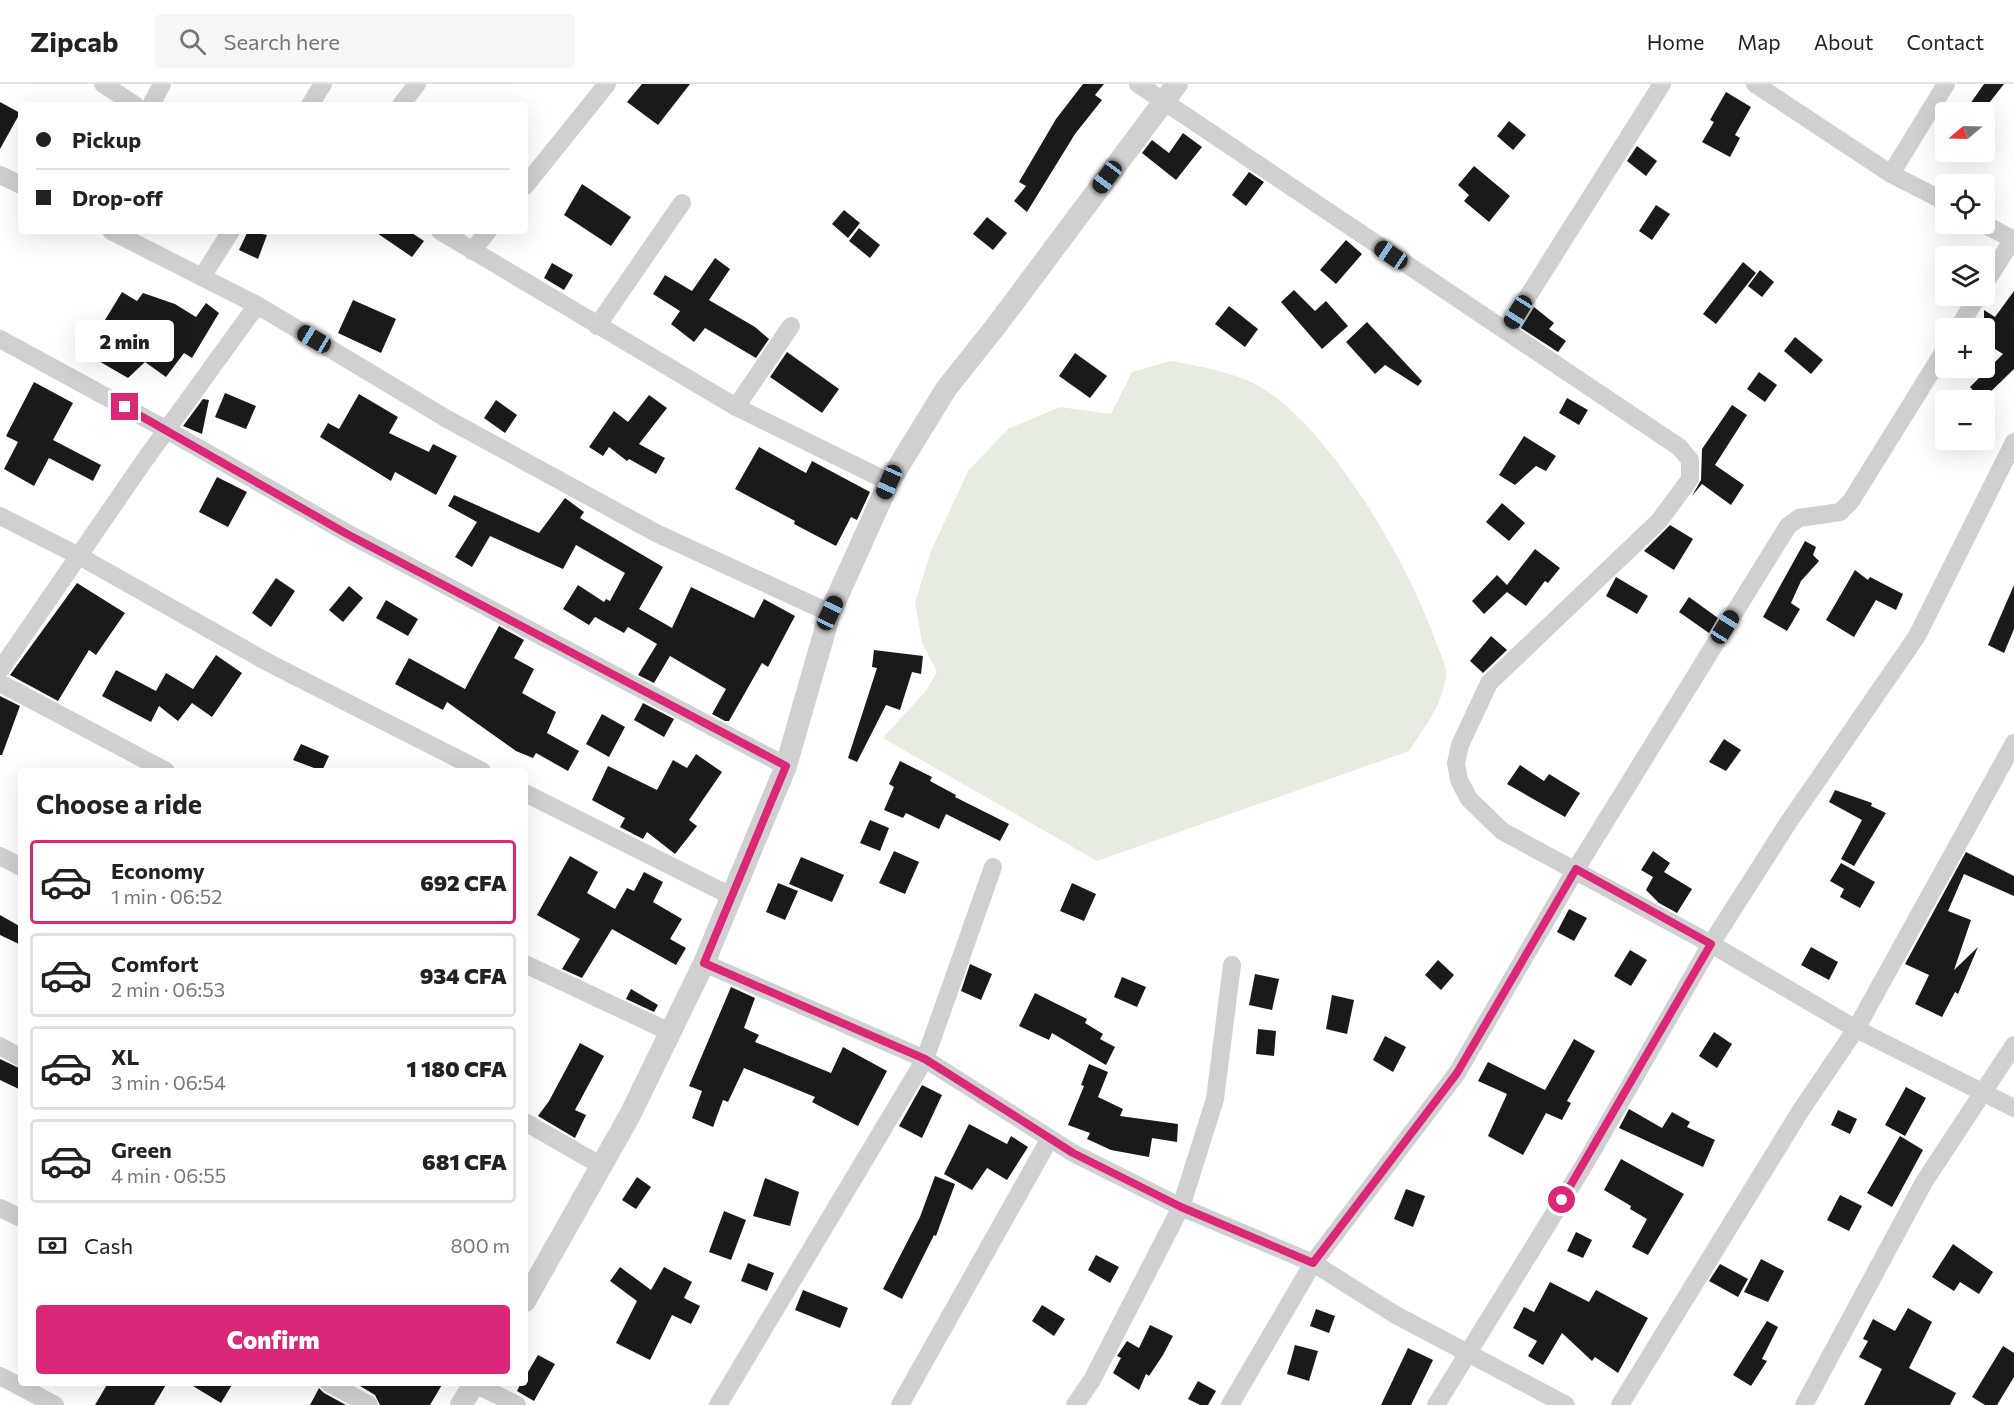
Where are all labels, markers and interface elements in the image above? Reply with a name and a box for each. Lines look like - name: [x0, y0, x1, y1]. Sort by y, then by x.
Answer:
- search box: [155, 14, 575, 68]
- text: Zipcab: [30, 24, 119, 58]
- icon: search: [176, 25, 209, 58]
- text: Search here: [224, 28, 340, 55]
- text: Home: [1647, 29, 1704, 54]
- text: Map: [1737, 29, 1781, 54]
- text: About: [1814, 29, 1873, 54]
- text: Contact: [1906, 29, 1984, 54]
- north arrow: [1935, 102, 1995, 162]
- map controls: [1935, 102, 1995, 450]
- text: Pickup: [72, 126, 141, 153]
- car: [1089, 157, 1125, 197]
- button: locate: [1935, 174, 1995, 234]
- text: Drop-off: [72, 184, 163, 211]
- car: [1371, 237, 1411, 273]
- button: layers: [1935, 246, 1995, 306]
- car: [1501, 292, 1535, 332]
- button: +: [1935, 318, 1995, 378]
- callout: 2 min: [76, 320, 174, 362]
- car: [294, 322, 334, 356]
- text: 2 min: [99, 329, 150, 353]
- button: −: [1935, 390, 1995, 450]
- route end: [111, 393, 138, 420]
- car: [873, 462, 905, 502]
- car: [814, 593, 846, 633]
- car: [1708, 607, 1742, 647]
- text: Choose a ride: [36, 787, 202, 820]
- icon: car: [39, 855, 93, 909]
- text: Economy: [111, 857, 205, 884]
- text: 692 CFA: [420, 869, 507, 896]
- text: 1 min · 06:52: [111, 884, 222, 908]
- icon: car: [39, 948, 93, 1002]
- text: Comfort: [111, 950, 199, 977]
- text: 934 CFA: [420, 962, 507, 989]
- text: 2 min · 06:53: [111, 977, 225, 1001]
- icon: car: [39, 1041, 93, 1095]
- text: XL: [111, 1043, 139, 1070]
- text: 1 180 CFA: [407, 1055, 507, 1082]
- text: 3 min · 06:54: [111, 1070, 226, 1094]
- icon: car: [39, 1134, 93, 1188]
- text: Green: [111, 1136, 172, 1163]
- text: 681 CFA: [422, 1148, 507, 1175]
- text: 4 min · 06:55: [111, 1163, 226, 1187]
- route start: [1548, 1186, 1575, 1213]
- icon: cash: [36, 1229, 69, 1262]
- text: Cash: [84, 1232, 133, 1259]
- text: 800 m: [450, 1233, 510, 1257]
- button: Confirm: [36, 1305, 510, 1374]

